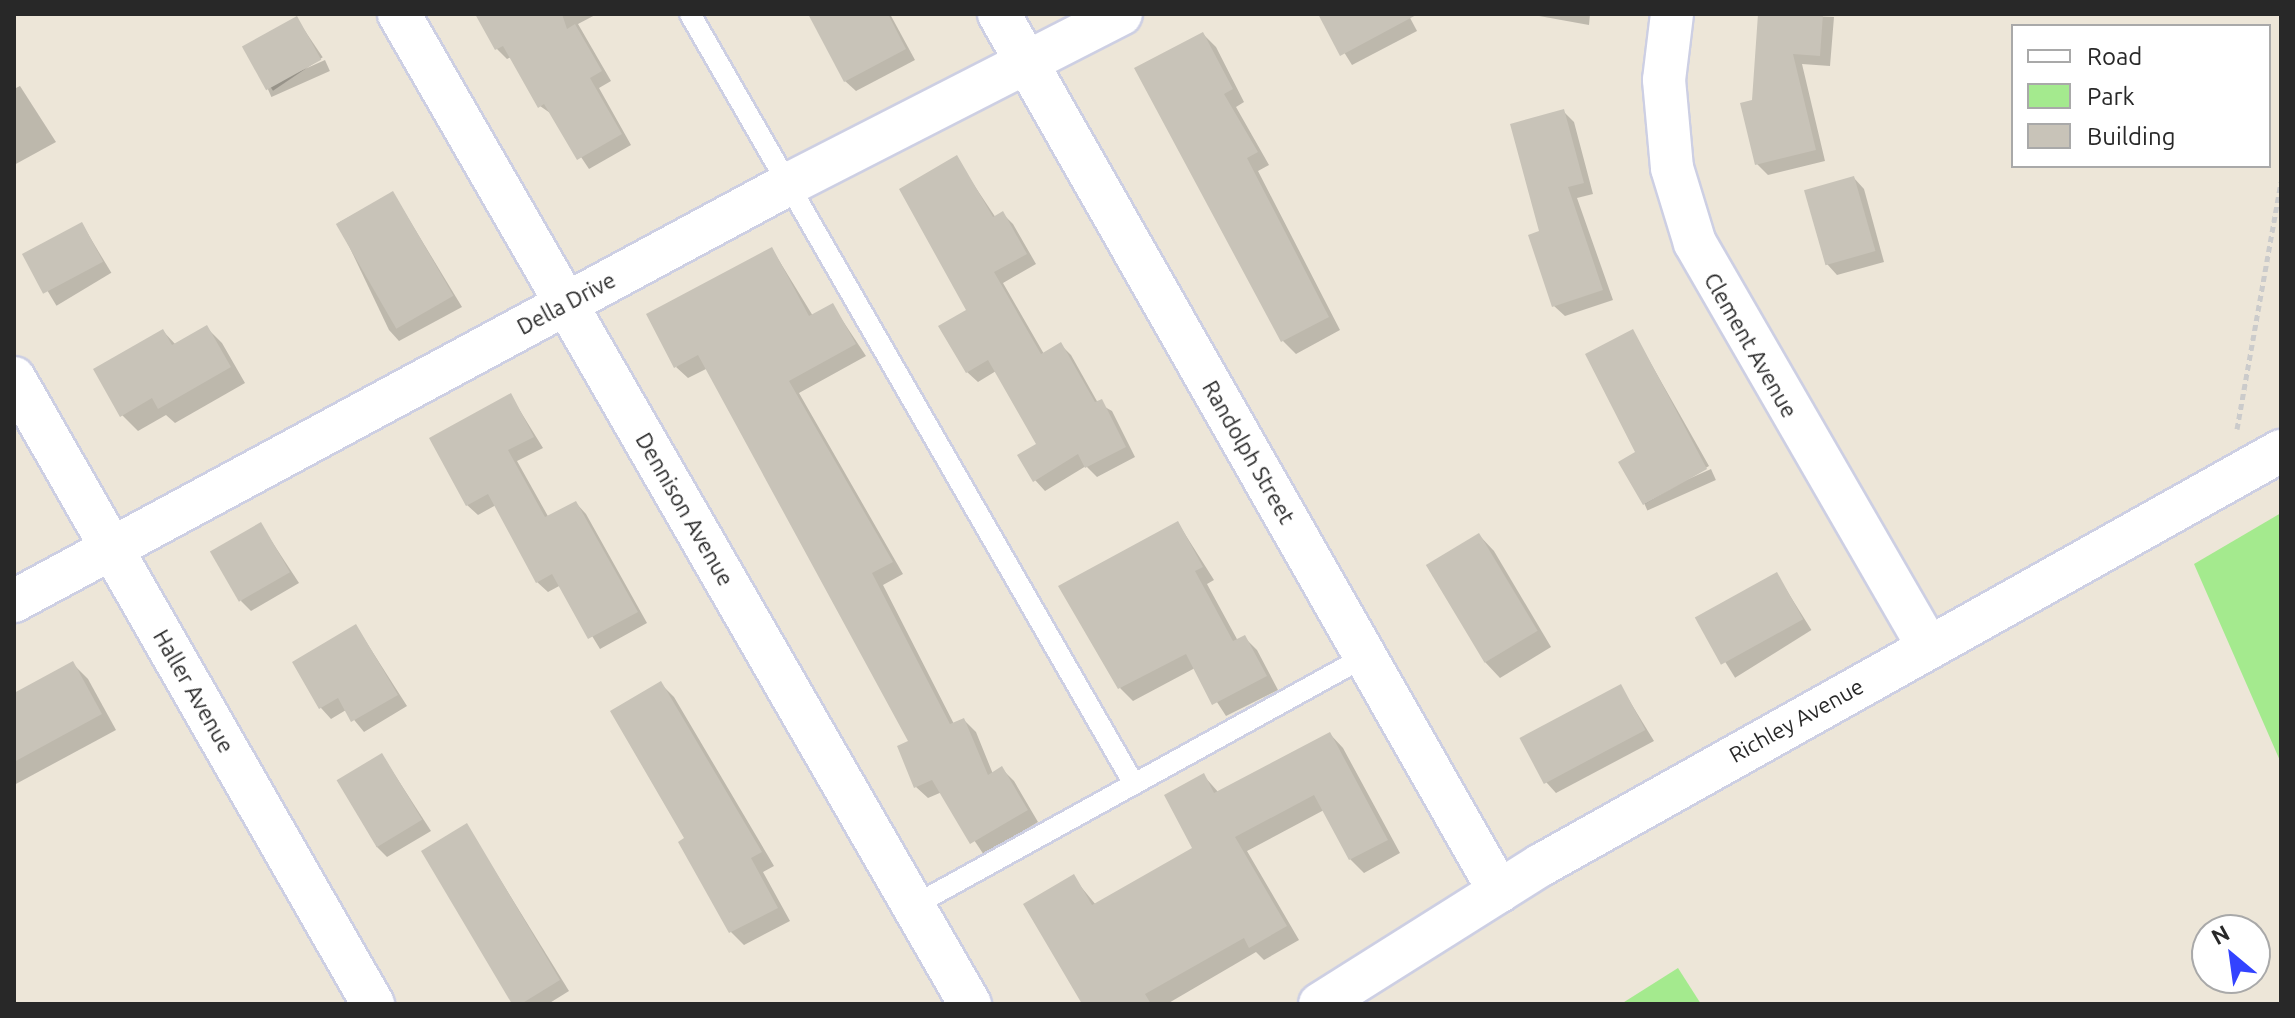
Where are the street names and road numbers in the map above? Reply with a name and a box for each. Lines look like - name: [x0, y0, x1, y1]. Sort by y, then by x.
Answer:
- street label: Della Drive: [512, 266, 620, 340]
- street label: Clement Avenue: [1699, 268, 1803, 422]
- street label: Randolph Street: [1197, 376, 1301, 528]
- street label: Dennison Avenue: [630, 428, 740, 590]
- street label: Haller Avenue: [148, 625, 240, 757]
- street label: Richley Avenue: [1724, 672, 1868, 768]

